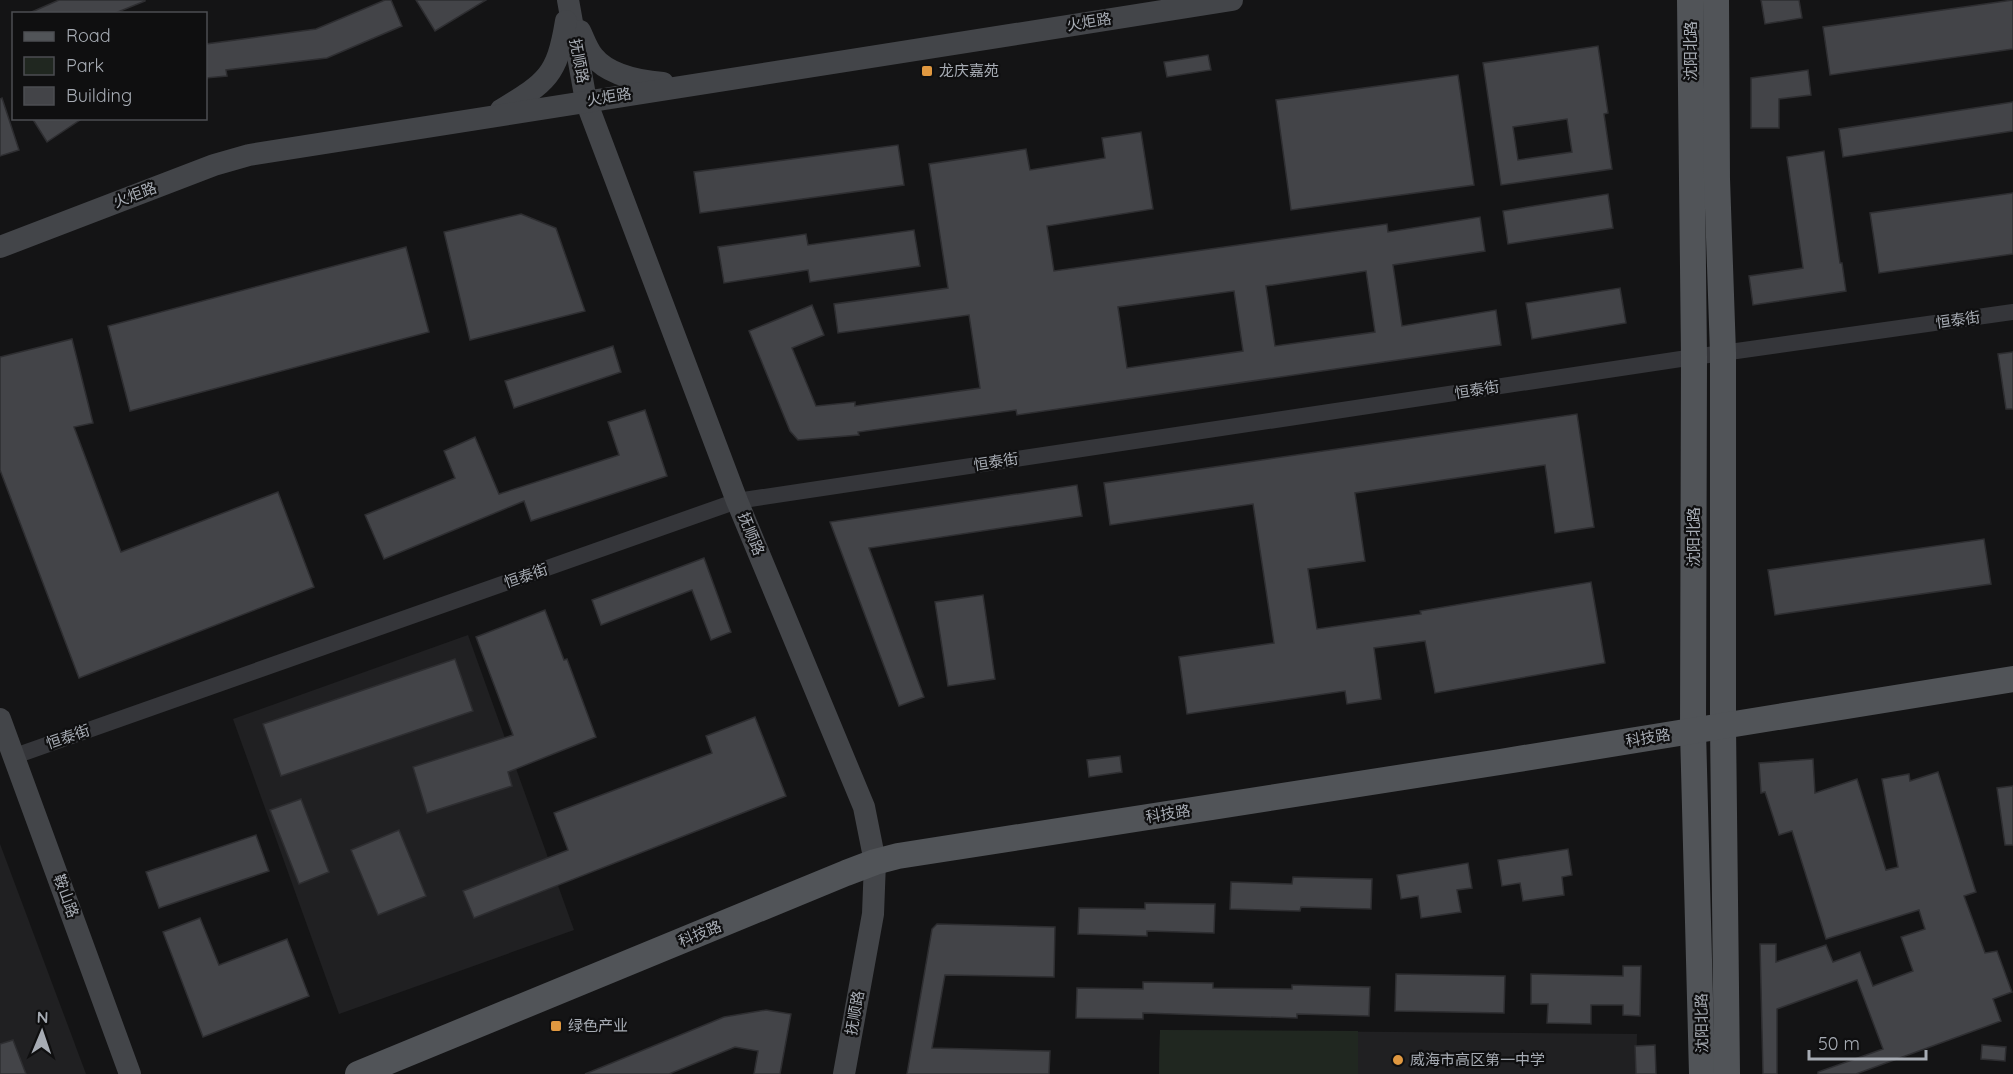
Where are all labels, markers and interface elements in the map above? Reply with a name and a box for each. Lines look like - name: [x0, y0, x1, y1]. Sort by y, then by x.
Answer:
- street label: 火炬路: [1065, 9, 1113, 34]
- legend: [12, 12, 207, 120]
- street label: 沈阳北路: [1681, 21, 1700, 81]
- text: Road: [66, 24, 111, 47]
- street label: 抚顺路: [566, 37, 593, 85]
- text: Park: [66, 54, 104, 77]
- place label: 龙庆嘉苑: [939, 61, 999, 80]
- marker: 龙庆嘉苑: [920, 64, 934, 78]
- text: Building: [66, 84, 132, 107]
- street label: 火炬路: [585, 84, 633, 109]
- street label: 火炬路: [110, 178, 159, 211]
- street label: 恒泰街: [1934, 307, 1982, 332]
- street label: 恒泰街: [1453, 377, 1501, 402]
- street label: 恒泰街: [972, 449, 1020, 474]
- street label: 沈阳北路: [1684, 507, 1703, 567]
- street label: 抚顺路: [734, 509, 769, 558]
- street label: 恒泰街: [501, 559, 550, 592]
- street label: 恒泰街: [43, 720, 92, 753]
- street label: 科技路: [1624, 725, 1672, 750]
- street label: 科技路: [1144, 801, 1192, 826]
- street label: 鞍山路: [50, 871, 83, 920]
- street label: 科技路: [675, 916, 724, 951]
- street label: 抚顺路: [841, 989, 868, 1037]
- street label: 沈阳北路: [1691, 993, 1712, 1053]
- north arrow: [12, 1002, 72, 1062]
- text: N: [36, 1007, 49, 1027]
- place label: 绿色产业: [568, 1016, 628, 1035]
- marker: 绿色产业: [549, 1019, 563, 1033]
- scale bar: [1809, 1023, 1926, 1061]
- text: 50 m: [1818, 1032, 1860, 1055]
- place label: 威海市高区第一中学: [1410, 1050, 1545, 1069]
- marker: 威海市高区第一中学: [1391, 1053, 1405, 1067]

